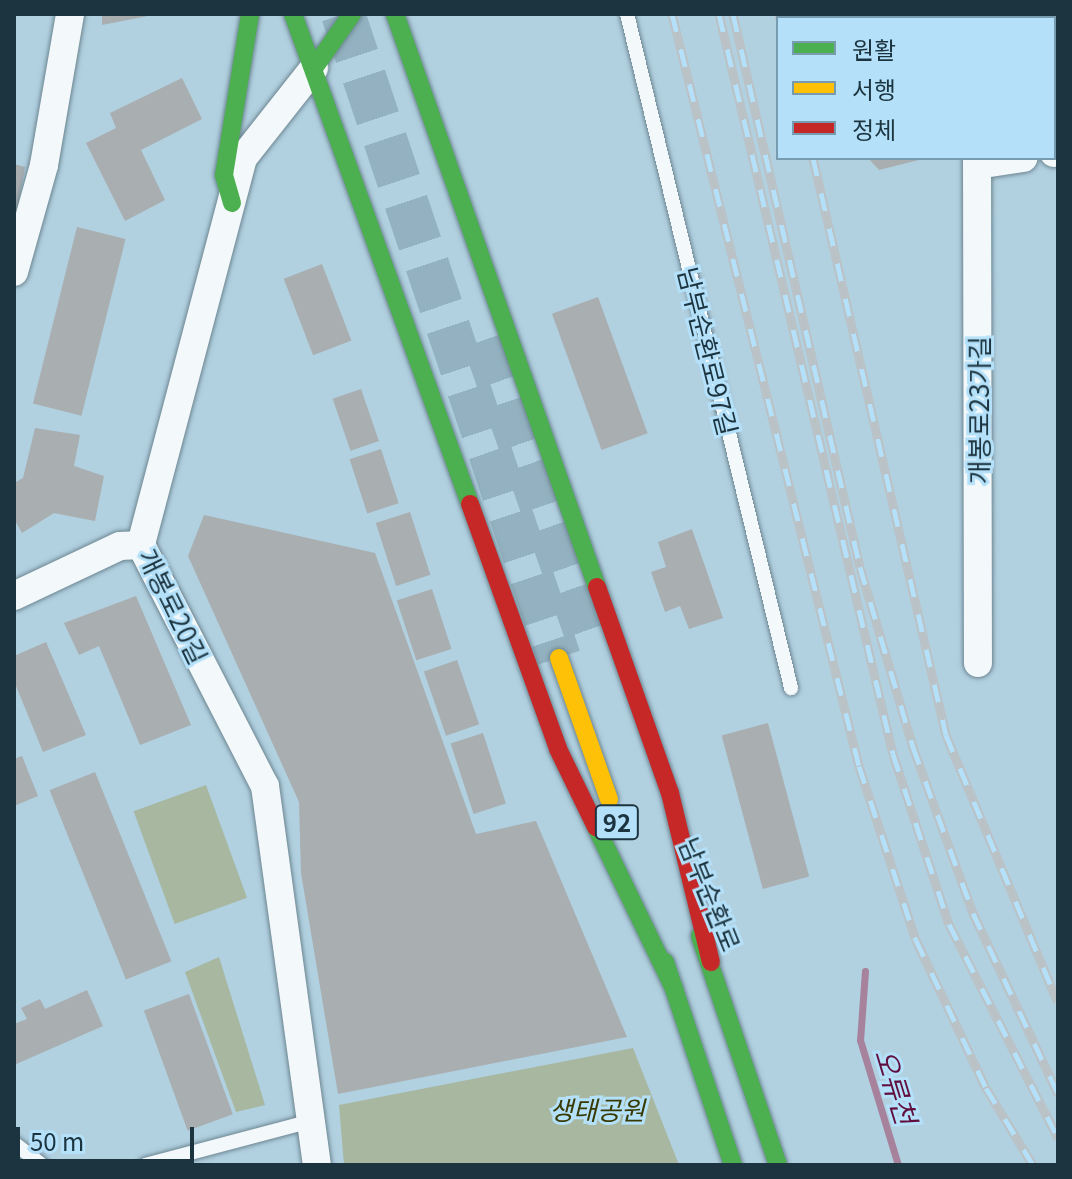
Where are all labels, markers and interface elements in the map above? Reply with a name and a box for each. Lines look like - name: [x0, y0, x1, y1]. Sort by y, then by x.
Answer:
- legend: [776, 16, 1056, 160]
- text: 원활: [852, 31, 896, 66]
- text: 서행: [852, 71, 896, 106]
- text: 정체: [852, 111, 896, 146]
- street label: 남부순환로97길: [673, 264, 745, 438]
- street label: 개봉로23가길: [962, 336, 994, 484]
- street label: 개봉로20길: [133, 543, 215, 669]
- road number: 92: [593, 802, 641, 842]
- street label: 남부순환로: [674, 833, 748, 955]
- water label: 오류천: [870, 1044, 924, 1128]
- park label: 생태공원: [549, 1093, 645, 1125]
- scale bar: [20, 1111, 198, 1161]
- text: 50 m: [30, 1123, 84, 1158]

